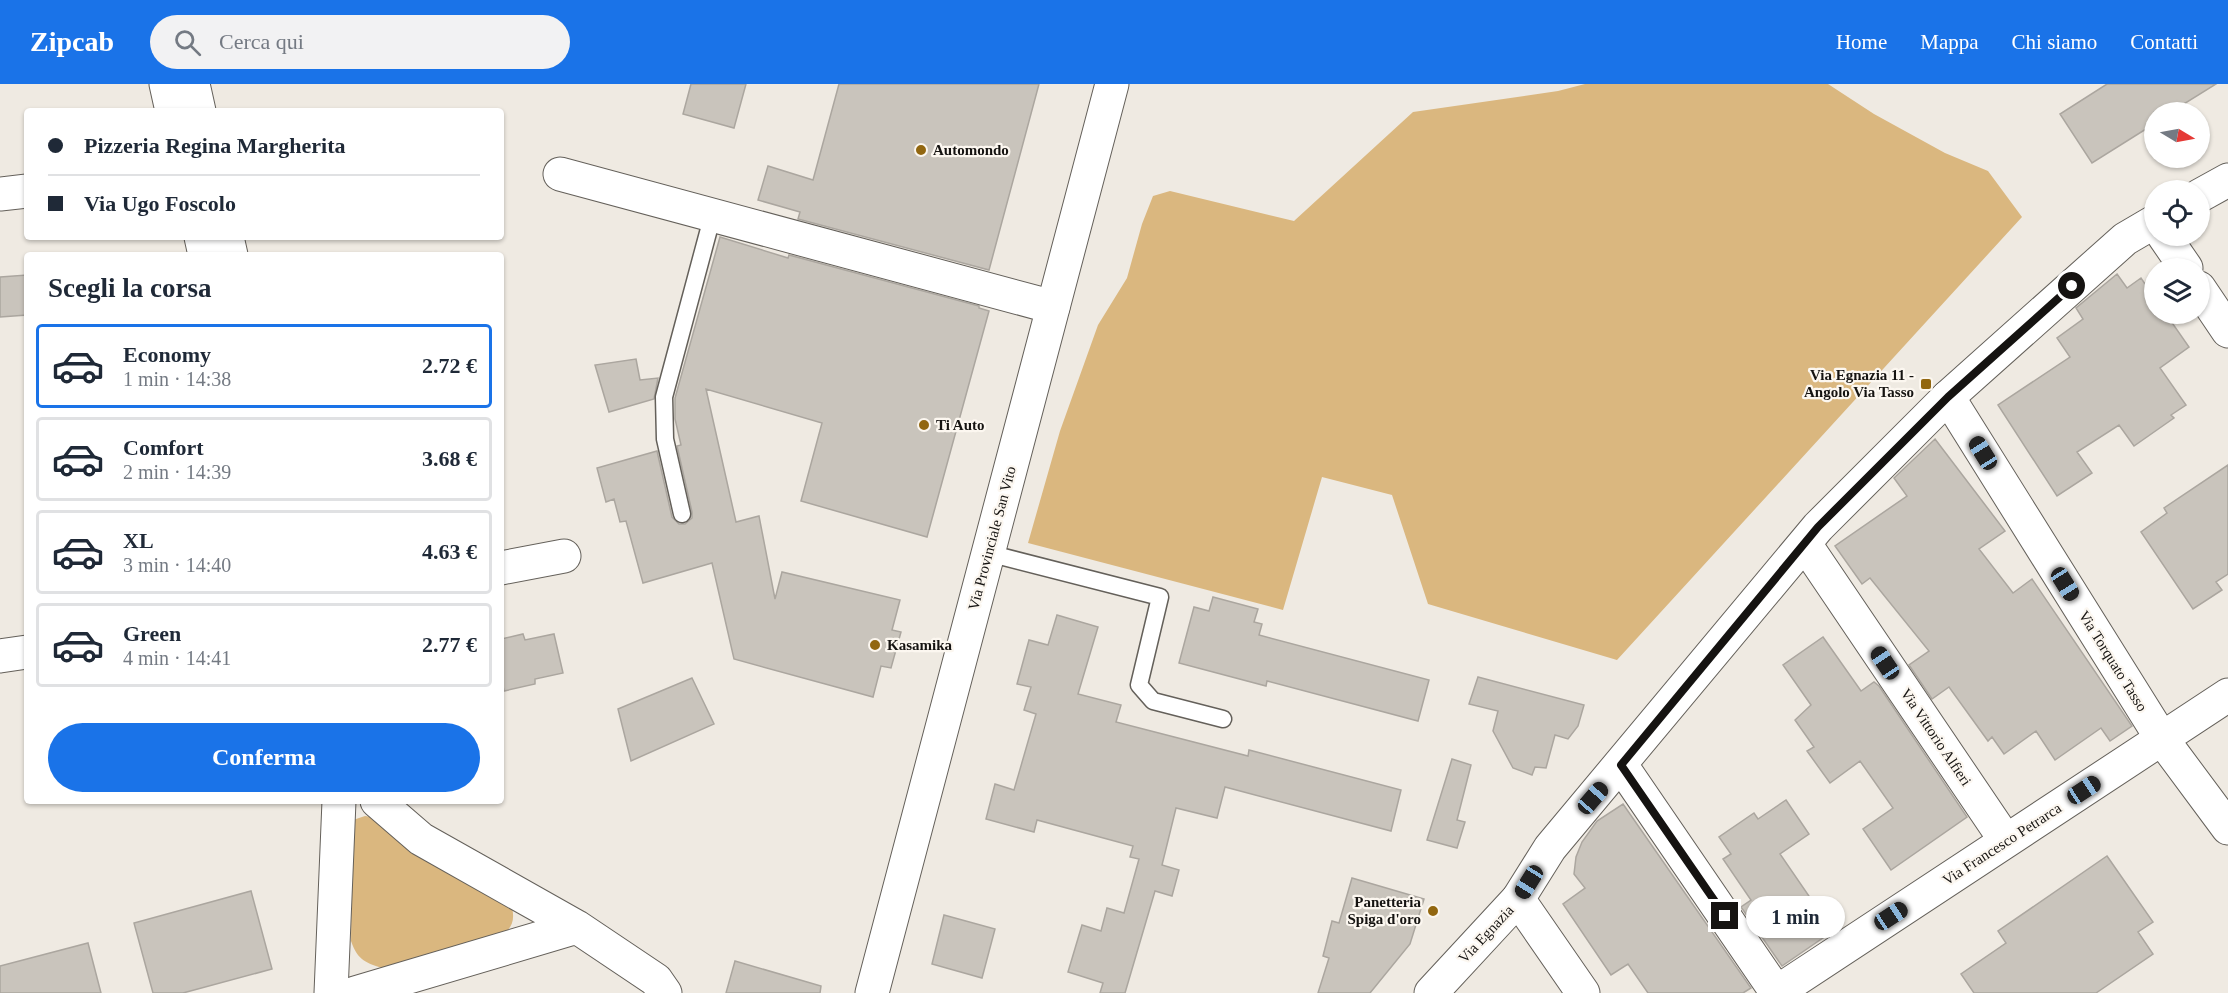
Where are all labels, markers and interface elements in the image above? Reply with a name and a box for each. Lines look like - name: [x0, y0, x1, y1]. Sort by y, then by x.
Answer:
- search box: [150, 15, 570, 69]
- text: Zipcab: [30, 26, 114, 57]
- icon: search: [171, 26, 204, 59]
- text: Cerca qui: [219, 29, 304, 54]
- text: Home: [1836, 30, 1887, 54]
- text: Mappa: [1920, 30, 1979, 54]
- text: Chi siamo: [2012, 30, 2097, 54]
- text: Contatti: [2130, 30, 2198, 54]
- north arrow: [2144, 102, 2210, 168]
- map controls: [2144, 102, 2210, 324]
- text: Pizzeria Regina Margherita: [84, 133, 345, 158]
- place label: Automondo: [933, 142, 1009, 158]
- marker: Automondo: [914, 143, 928, 157]
- button: locate: [2144, 180, 2210, 246]
- text: Via Ugo Foscolo: [84, 191, 236, 216]
- button: layers: [2144, 258, 2210, 324]
- route start: [2058, 272, 2085, 299]
- text: Scegli la corsa: [48, 273, 211, 303]
- icon: car: [51, 339, 105, 393]
- text: Economy: [123, 342, 211, 367]
- text: 2.72 €: [422, 353, 477, 378]
- place label: Via Egnazia 11 - Angolo Via Tasso: [1804, 367, 1914, 400]
- text: 1 min · 14:38: [123, 368, 231, 390]
- marker: Via Egnazia 11 - Angolo Via Tasso: [1919, 377, 1933, 391]
- place label: Ti Auto: [936, 417, 985, 433]
- marker: Ti Auto: [917, 418, 931, 432]
- icon: car: [51, 432, 105, 486]
- car: [1966, 433, 2000, 473]
- text: Comfort: [123, 435, 204, 460]
- text: 3.68 €: [422, 446, 477, 471]
- text: 2 min · 14:39: [123, 461, 231, 483]
- street label: Via Provinciale San Vito: [965, 464, 1019, 612]
- icon: car: [51, 525, 105, 579]
- text: XL: [123, 528, 154, 553]
- text: 4.63 €: [422, 539, 477, 564]
- text: 3 min · 14:40: [123, 554, 231, 576]
- car: [2048, 564, 2082, 604]
- street label: Via Torquato Tasso: [2076, 608, 2150, 714]
- icon: car: [51, 618, 105, 672]
- text: Green: [123, 621, 181, 646]
- text: 2.77 €: [422, 632, 477, 657]
- place label: Kasamika: [887, 637, 953, 653]
- marker: Kasamika: [868, 638, 882, 652]
- car: [1867, 643, 1903, 683]
- text: 4 min · 14:41: [123, 647, 231, 669]
- street label: Via Vittorio Alfieri: [1898, 685, 1974, 789]
- button: Conferma: [48, 723, 480, 792]
- car: [2064, 773, 2104, 807]
- car: [1574, 779, 1612, 817]
- street label: Via Francesco Petrarca: [1940, 799, 2065, 888]
- car: [1512, 862, 1546, 902]
- place label: Panetteria Spiga d'oro: [1348, 894, 1421, 927]
- callout: 1 min: [1746, 895, 1845, 937]
- car: [1871, 899, 1911, 933]
- street label: Via Egnazia: [1455, 902, 1517, 966]
- route end: [1711, 902, 1738, 929]
- marker: Panetteria Spiga d'oro: [1426, 904, 1440, 918]
- text: 1 min: [1771, 906, 1820, 928]

